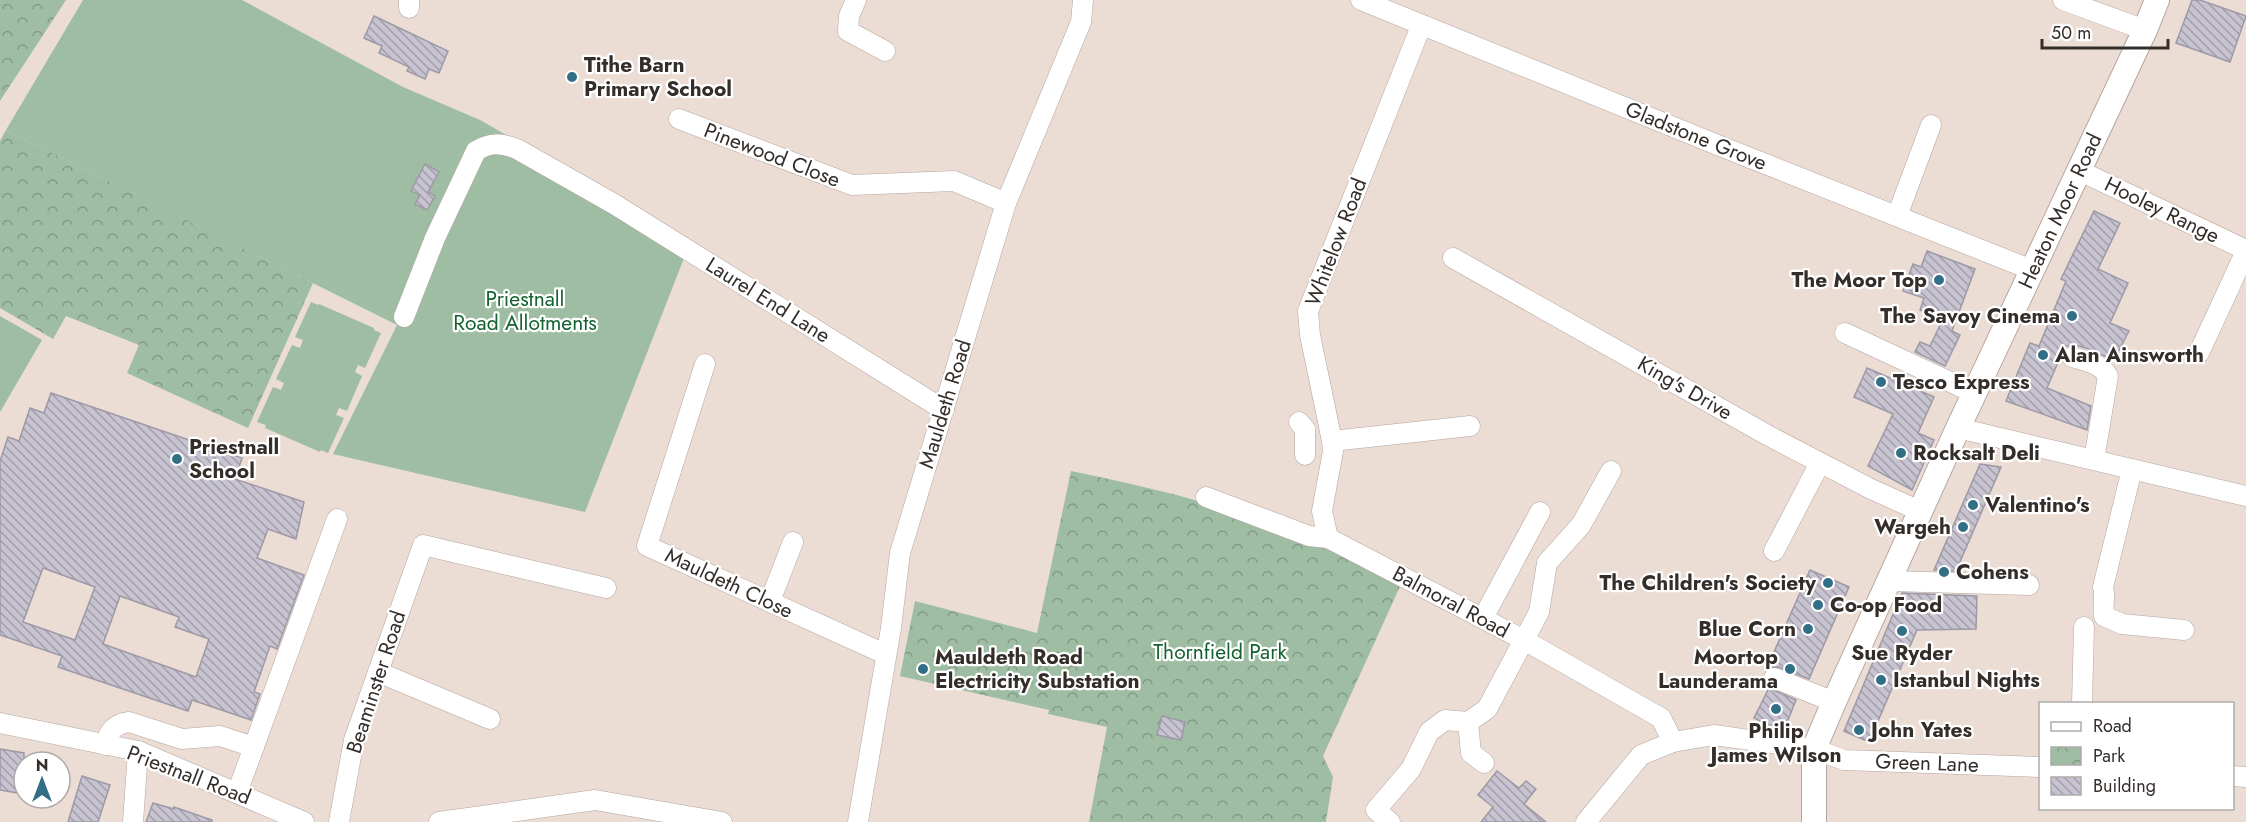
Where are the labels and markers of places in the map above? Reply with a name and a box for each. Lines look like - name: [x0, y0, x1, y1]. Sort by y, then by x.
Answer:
- place label: Tithe Barn Primary School: [584, 50, 732, 104]
- marker: Tithe Barn Primary School: [565, 70, 579, 84]
- place label: The Moor Top: [1791, 265, 1927, 295]
- marker: The Moor Top: [1932, 273, 1946, 287]
- place label: The Savoy Cinema: [1880, 301, 2060, 331]
- marker: The Savoy Cinema: [2065, 309, 2079, 323]
- place label: Alan Ainsworth: [2054, 340, 2204, 370]
- marker: Alan Ainsworth: [2036, 348, 2050, 362]
- place label: Tesco Express: [1893, 367, 2030, 397]
- marker: Tesco Express: [1874, 375, 1888, 389]
- place label: Priestnall School: [189, 432, 279, 486]
- place label: Rocksalt Deli: [1913, 438, 2040, 468]
- marker: Rocksalt Deli: [1894, 446, 1908, 460]
- marker: Priestnall School: [170, 452, 184, 466]
- place label: Valentino's: [1984, 490, 2090, 520]
- marker: Valentino's: [1966, 498, 1980, 512]
- place label: Wargeh: [1874, 512, 1951, 542]
- marker: Wargeh: [1956, 520, 1970, 534]
- place label: Cohens: [1956, 557, 2029, 587]
- marker: Cohens: [1937, 565, 1951, 579]
- place label: The Children's Society: [1599, 568, 1817, 598]
- marker: The Children's Society: [1821, 576, 1835, 590]
- place label: Co-op Food: [1830, 590, 1942, 620]
- marker: Co-op Food: [1811, 598, 1825, 612]
- place label: Blue Corn: [1698, 614, 1796, 644]
- marker: Blue Corn: [1801, 622, 1815, 636]
- marker: Sue Ryder: [1895, 624, 1909, 638]
- place label: Sue Ryder: [1851, 638, 1953, 668]
- place label: Mauldeth Road Electricity Substation: [935, 642, 1140, 696]
- place label: Moortop Launderama: [1658, 642, 1778, 696]
- marker: Mauldeth Road Electricity Substation: [916, 662, 930, 676]
- marker: Moortop Launderama: [1783, 662, 1797, 676]
- place label: Istanbul Nights: [1893, 665, 2040, 695]
- marker: Istanbul Nights: [1874, 673, 1888, 687]
- marker: Philip James Wilson: [1769, 702, 1783, 716]
- place label: John Yates: [1867, 715, 1972, 745]
- place label: Philip James Wilson: [1706, 716, 1842, 770]
- marker: John Yates: [1852, 723, 1866, 737]

